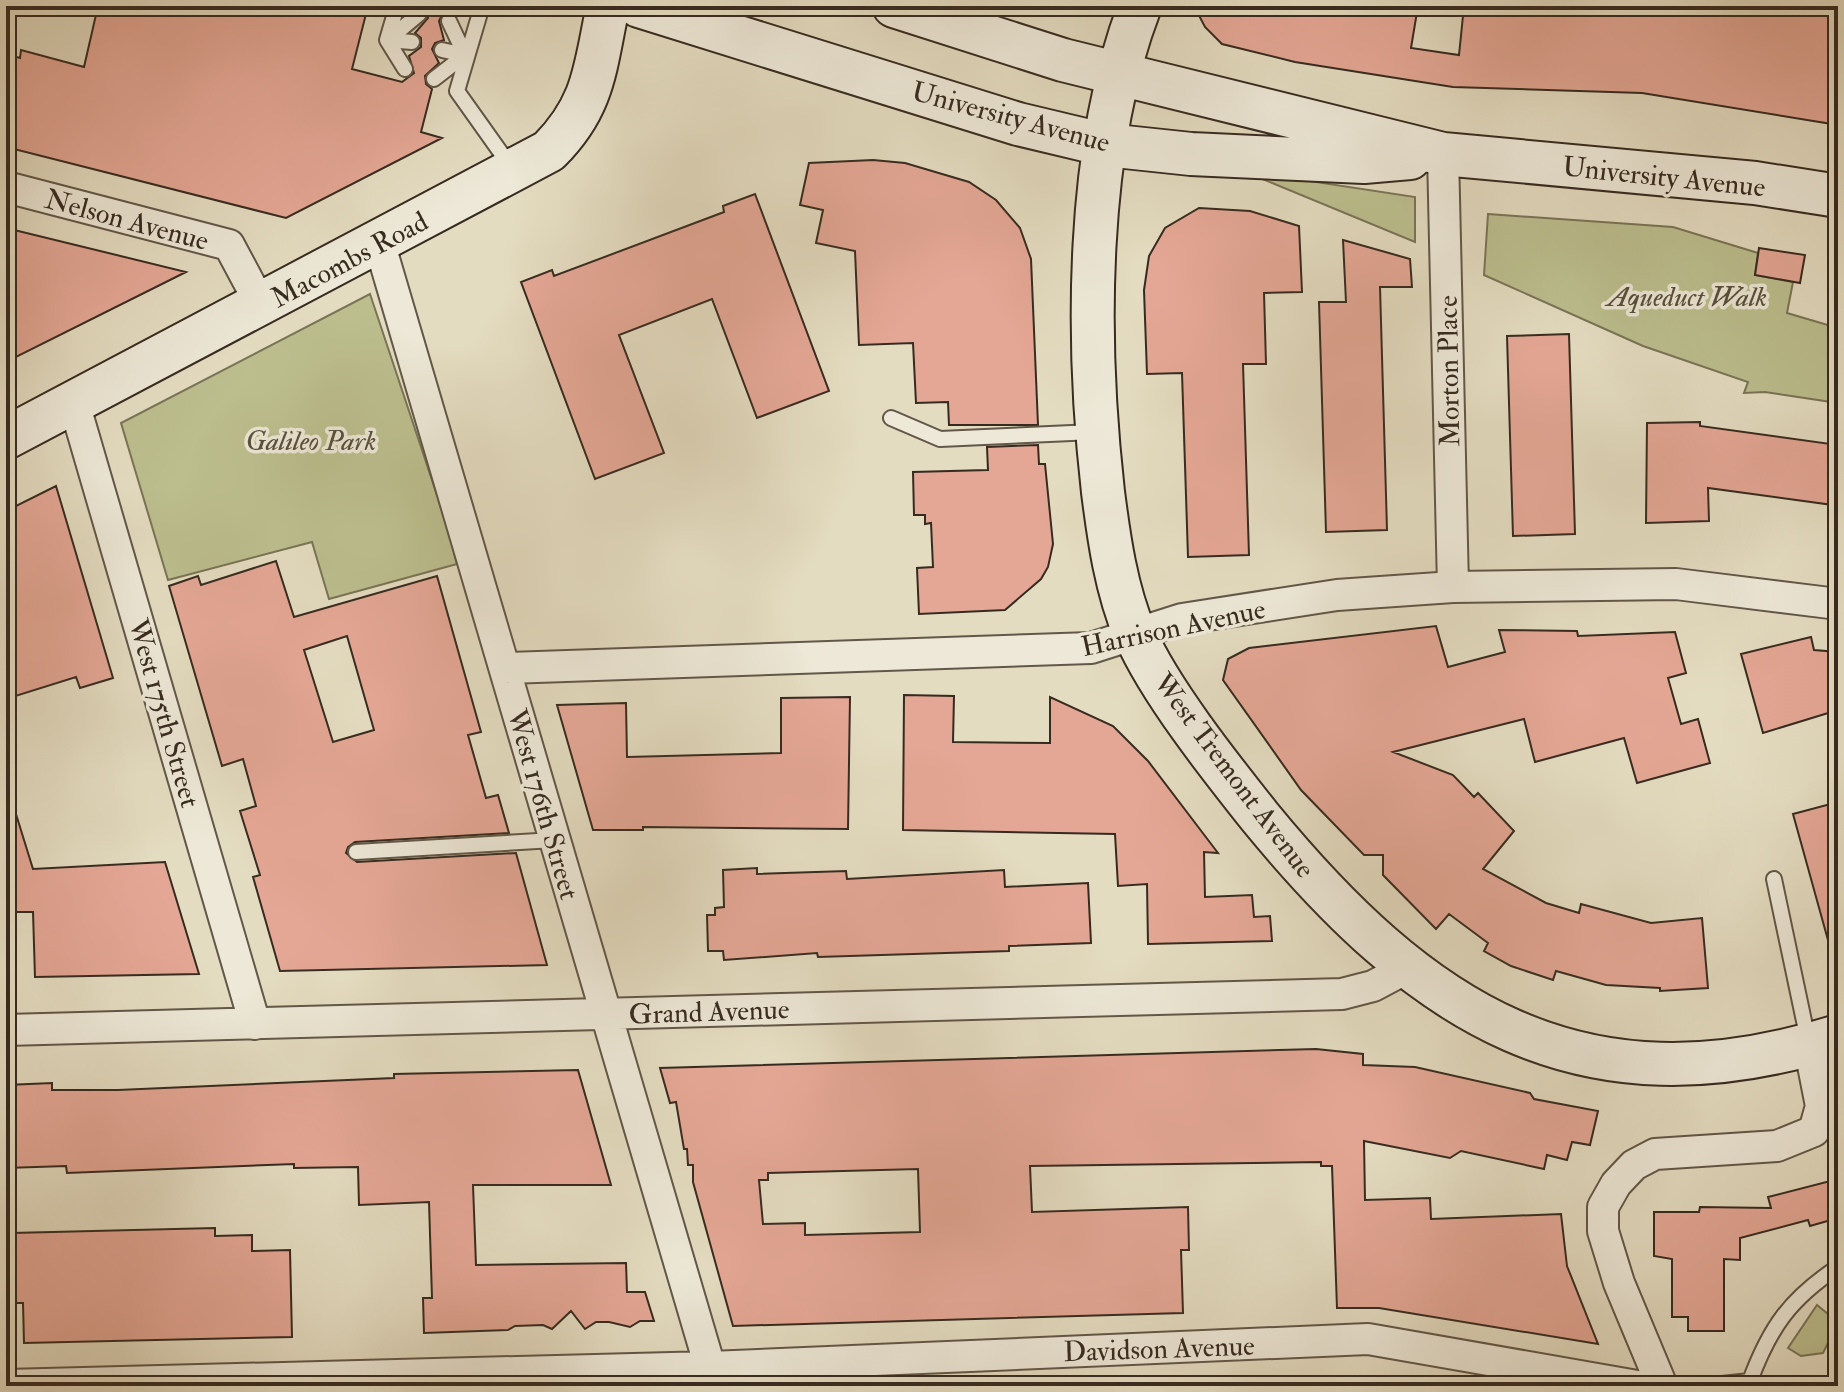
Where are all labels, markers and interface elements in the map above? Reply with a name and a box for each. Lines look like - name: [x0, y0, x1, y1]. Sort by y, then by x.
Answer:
- street label: University Avenue: [908, 74, 1114, 161]
- street label: University Avenue: [1561, 149, 1767, 206]
- street label: Nelson Avenue: [41, 182, 212, 259]
- street label: Macombs Road: [265, 204, 434, 316]
- park label: Aqueduct Walk: [1604, 280, 1767, 315]
- street label: Morton Place: [1431, 295, 1468, 447]
- park label: Galileo Park: [246, 424, 376, 459]
- street label: Harrison Avenue: [1078, 592, 1269, 665]
- street label: West 175th Street: [120, 614, 207, 812]
- street label: West Tremont Avenue: [1145, 666, 1322, 885]
- street label: West 176th Street: [498, 704, 586, 904]
- street label: Grand Avenue: [628, 992, 790, 1033]
- street label: Davidson Avenue: [1063, 1329, 1256, 1370]

